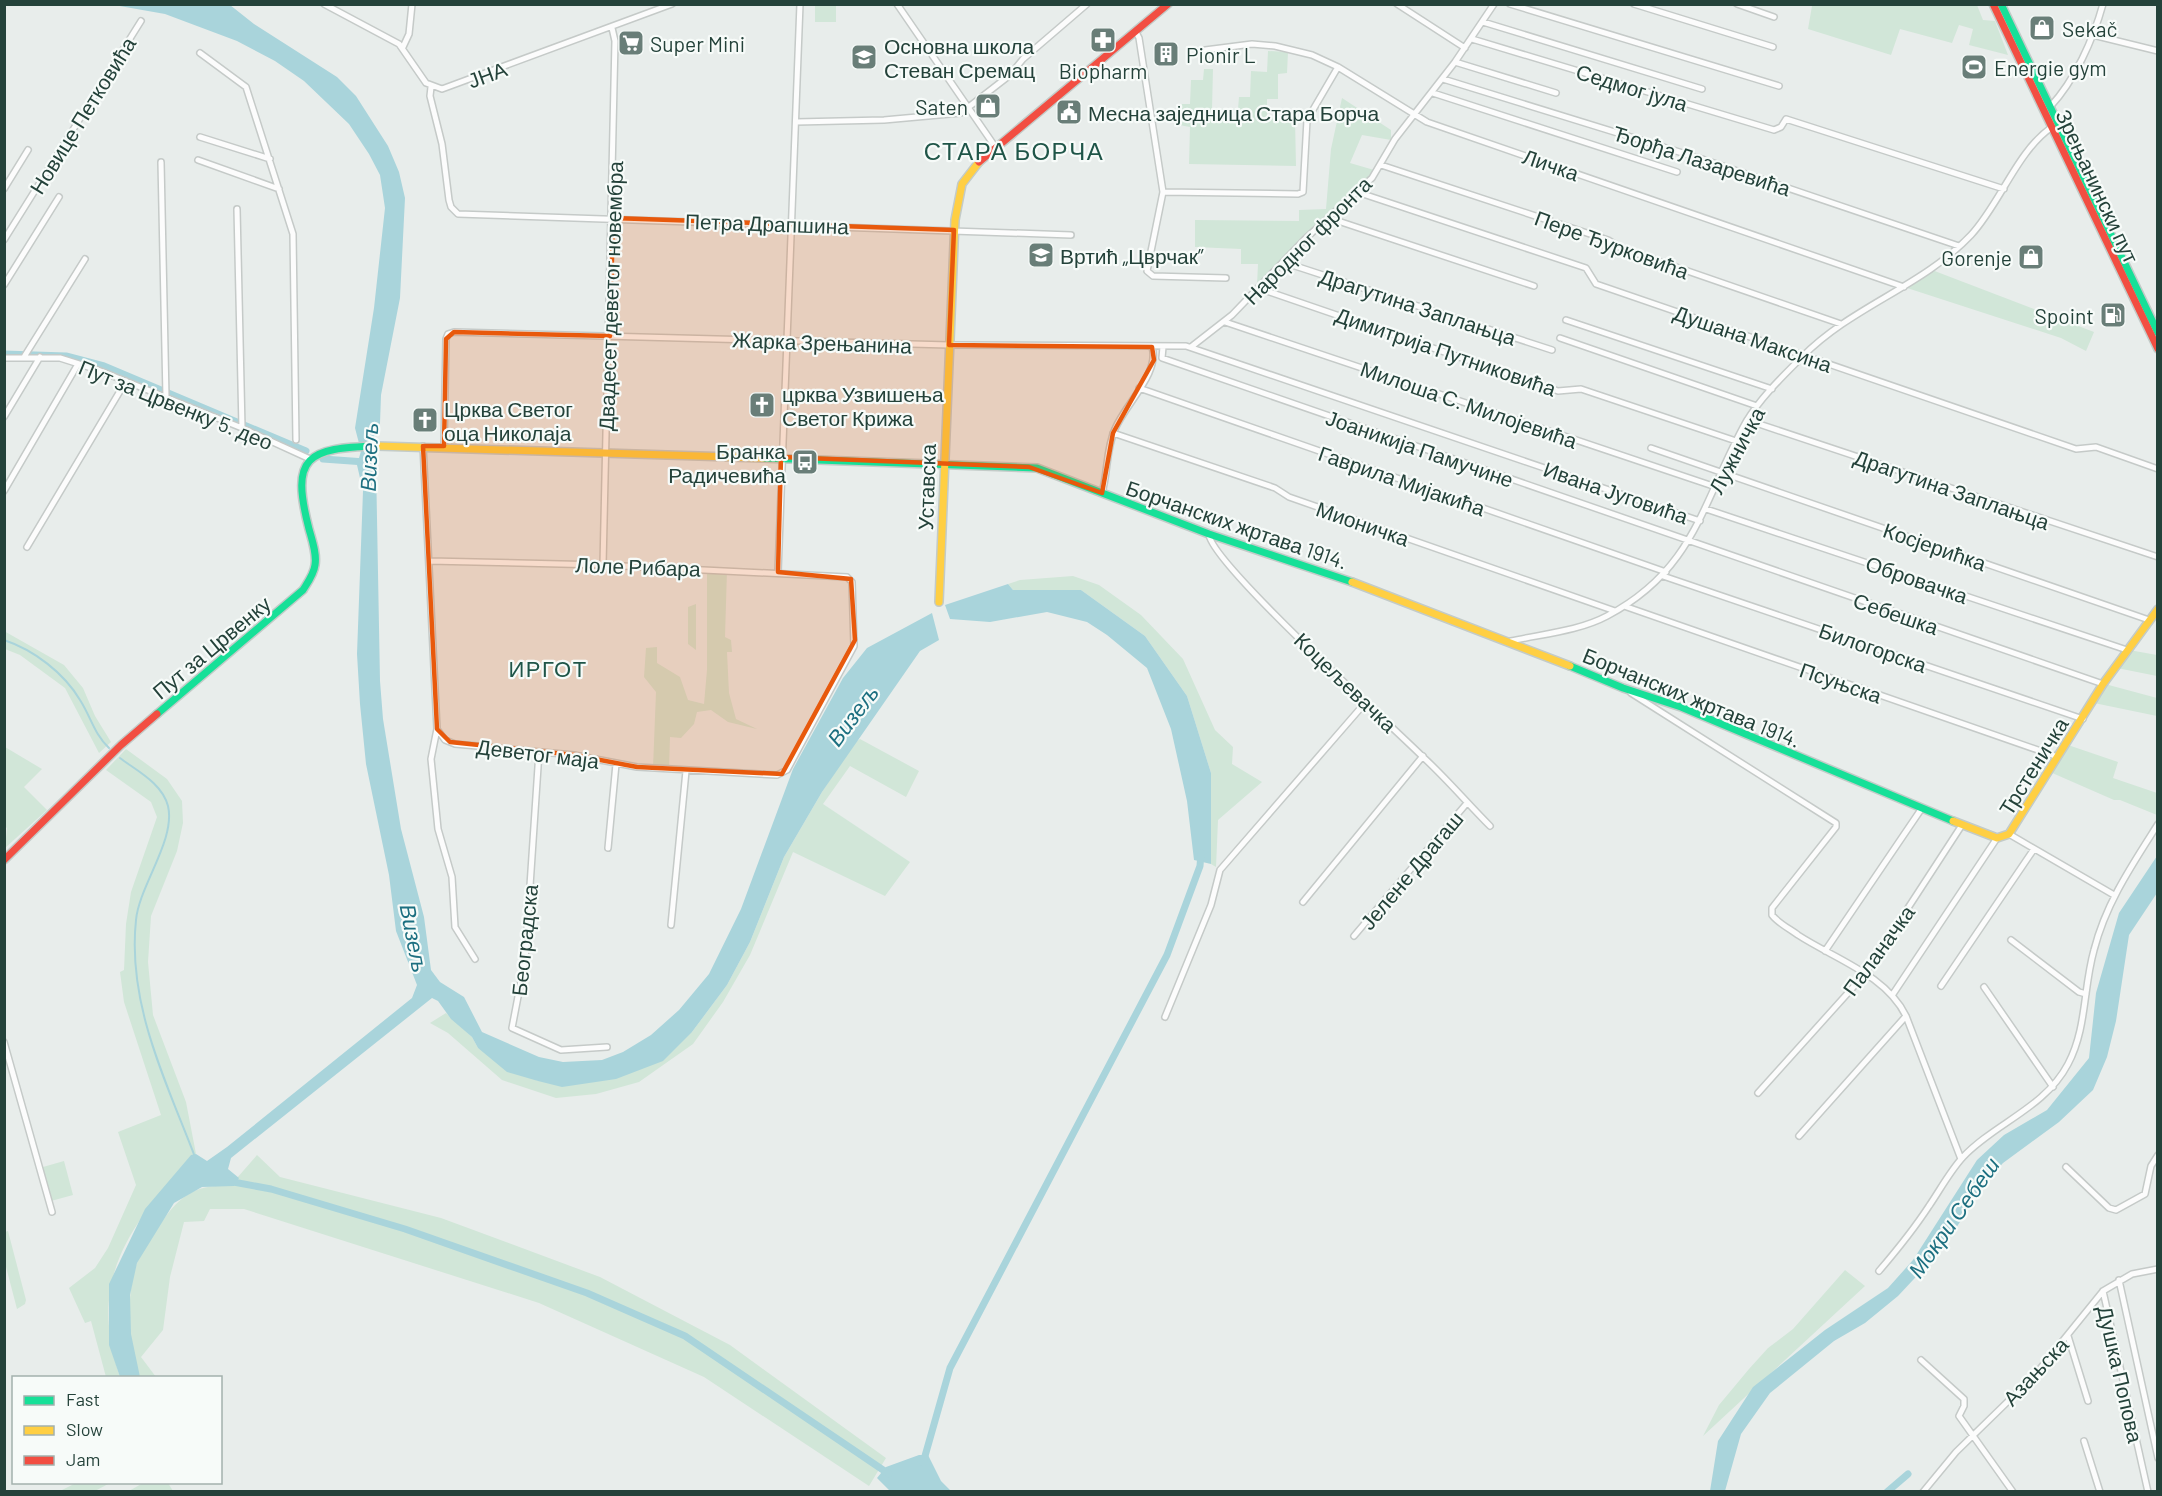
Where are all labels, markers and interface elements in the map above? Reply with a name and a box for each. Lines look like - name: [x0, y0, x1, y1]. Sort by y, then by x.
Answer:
- shop icon: Sekač: [2027, 13, 2057, 43]
- place label: Sekač: [2062, 16, 2117, 41]
- pharmacy icon: Biopharm: [1088, 25, 1118, 55]
- supermarket icon: Super Mini: [616, 28, 646, 58]
- place label: Super Mini: [650, 31, 745, 56]
- street label: Новице Петковића: [24, 32, 141, 198]
- place label: Основна школа Стеван Сремац: [884, 33, 1035, 82]
- building icon: Pionir L: [1151, 39, 1181, 69]
- school or university icon: Основна школа Стеван Сремац: [849, 42, 879, 72]
- place label: Pionir L: [1186, 42, 1256, 67]
- sports icon: Energie gym: [1959, 52, 1989, 82]
- street label: ЈНА: [464, 55, 510, 93]
- place label: Energie gym: [1994, 55, 2107, 80]
- place label: Biopharm: [1059, 58, 1147, 83]
- street label: Седмог јула: [1573, 58, 1691, 116]
- shop icon: Saten: [973, 91, 1003, 121]
- place label: Saten: [915, 94, 968, 119]
- public building icon: Месна заједница Стара Борча: [1054, 97, 1084, 127]
- place label: Месна заједница Стара Борча: [1088, 100, 1379, 125]
- street label: Зрењанински пут: [2051, 105, 2145, 267]
- street label: Ђорђа Лазаревића: [1610, 119, 1794, 201]
- district label: СТАРА БОРЧА: [924, 136, 1104, 165]
- street label: Личка: [1520, 143, 1583, 185]
- street label: Двадесет деветог новембра: [593, 160, 627, 431]
- street label: Народног фронта: [1238, 171, 1376, 309]
- street label: Пере Ђурковића: [1532, 205, 1693, 284]
- street label: Петра Драпшина: [685, 208, 850, 238]
- school or university icon: Вртић „Цврчак”: [1026, 240, 1056, 270]
- shop icon: Gorenje: [2016, 242, 2046, 272]
- place label: Вртић „Цврчак”: [1060, 243, 1204, 268]
- place label: Gorenje: [1941, 245, 2012, 270]
- street label: Драгутина Заплањца: [1317, 262, 1520, 350]
- street label: Душана Максина: [1671, 299, 1836, 377]
- fuel station icon: Spoint: [2098, 300, 2128, 330]
- street label: Димитрија Путниковића: [1332, 301, 1560, 401]
- place label: Spoint: [2035, 303, 2094, 328]
- street label: Жарка Зрењанина: [732, 326, 913, 358]
- street label: Пут за Црвенку 5. део: [75, 354, 277, 454]
- street label: Милоша С. Милојевића: [1357, 355, 1581, 453]
- place label: црква Узвишења Светог Крижа: [782, 381, 944, 430]
- church icon: црква Узвишења Светог Крижа: [747, 390, 777, 420]
- place label: Црква Светог оца Николаја: [444, 396, 573, 445]
- street label: Лужничка: [1703, 402, 1769, 498]
- street label: Јоаникија Памучине: [1323, 404, 1517, 492]
- church icon: Црква Светог оца Николаја: [410, 405, 440, 435]
- water label: Визељ: [354, 422, 382, 492]
- place label: Бранка Радичевића: [668, 438, 786, 487]
- street label: Гаврила Мијакића: [1315, 440, 1489, 520]
- street label: Уставска: [912, 443, 940, 531]
- street label: Драгутина Заплањца: [1851, 444, 2053, 534]
- bus stop icon: Бранка Радичевића: [790, 447, 820, 477]
- street label: Ивана Југовића: [1540, 456, 1692, 529]
- street label: Борчанских жртава 1914.: [1123, 474, 1351, 574]
- street label: Мионичка: [1313, 495, 1413, 551]
- street label: Косјерићка: [1880, 517, 1990, 575]
- street label: Обровачка: [1863, 550, 1972, 608]
- street label: Лоле Рибара: [575, 551, 701, 581]
- street label: Себешка: [1850, 587, 1942, 639]
- street label: Пут за Црвенку: [147, 590, 275, 704]
- street label: Билогорска: [1816, 617, 1930, 677]
- street label: Коцељевачка: [1290, 627, 1403, 737]
- street label: Борчанских жртава 1914.: [1579, 642, 1805, 752]
- district label: ИРГОТ: [508, 655, 588, 681]
- street label: Псуњска: [1797, 656, 1886, 708]
- water label: Визељ: [821, 680, 883, 750]
- street label: Трстеничка: [1993, 712, 2073, 819]
- street label: Деветог маја: [475, 733, 601, 773]
- street label: Јелене Драгаш: [1354, 806, 1468, 934]
- street label: Београдска: [506, 883, 542, 997]
- street label: Паланачка: [1837, 900, 1919, 1000]
- water label: Визељ: [396, 902, 434, 974]
- water label: Мокри Себеш: [1902, 1152, 2005, 1283]
- street label: Душка Попова: [2093, 1303, 2149, 1445]
- street label: Азањска: [1997, 1331, 2073, 1410]
- legend: [12, 1376, 222, 1484]
- text: Fast: [66, 1388, 100, 1410]
- text: Slow: [66, 1418, 103, 1440]
- text: Jam: [66, 1448, 100, 1470]

